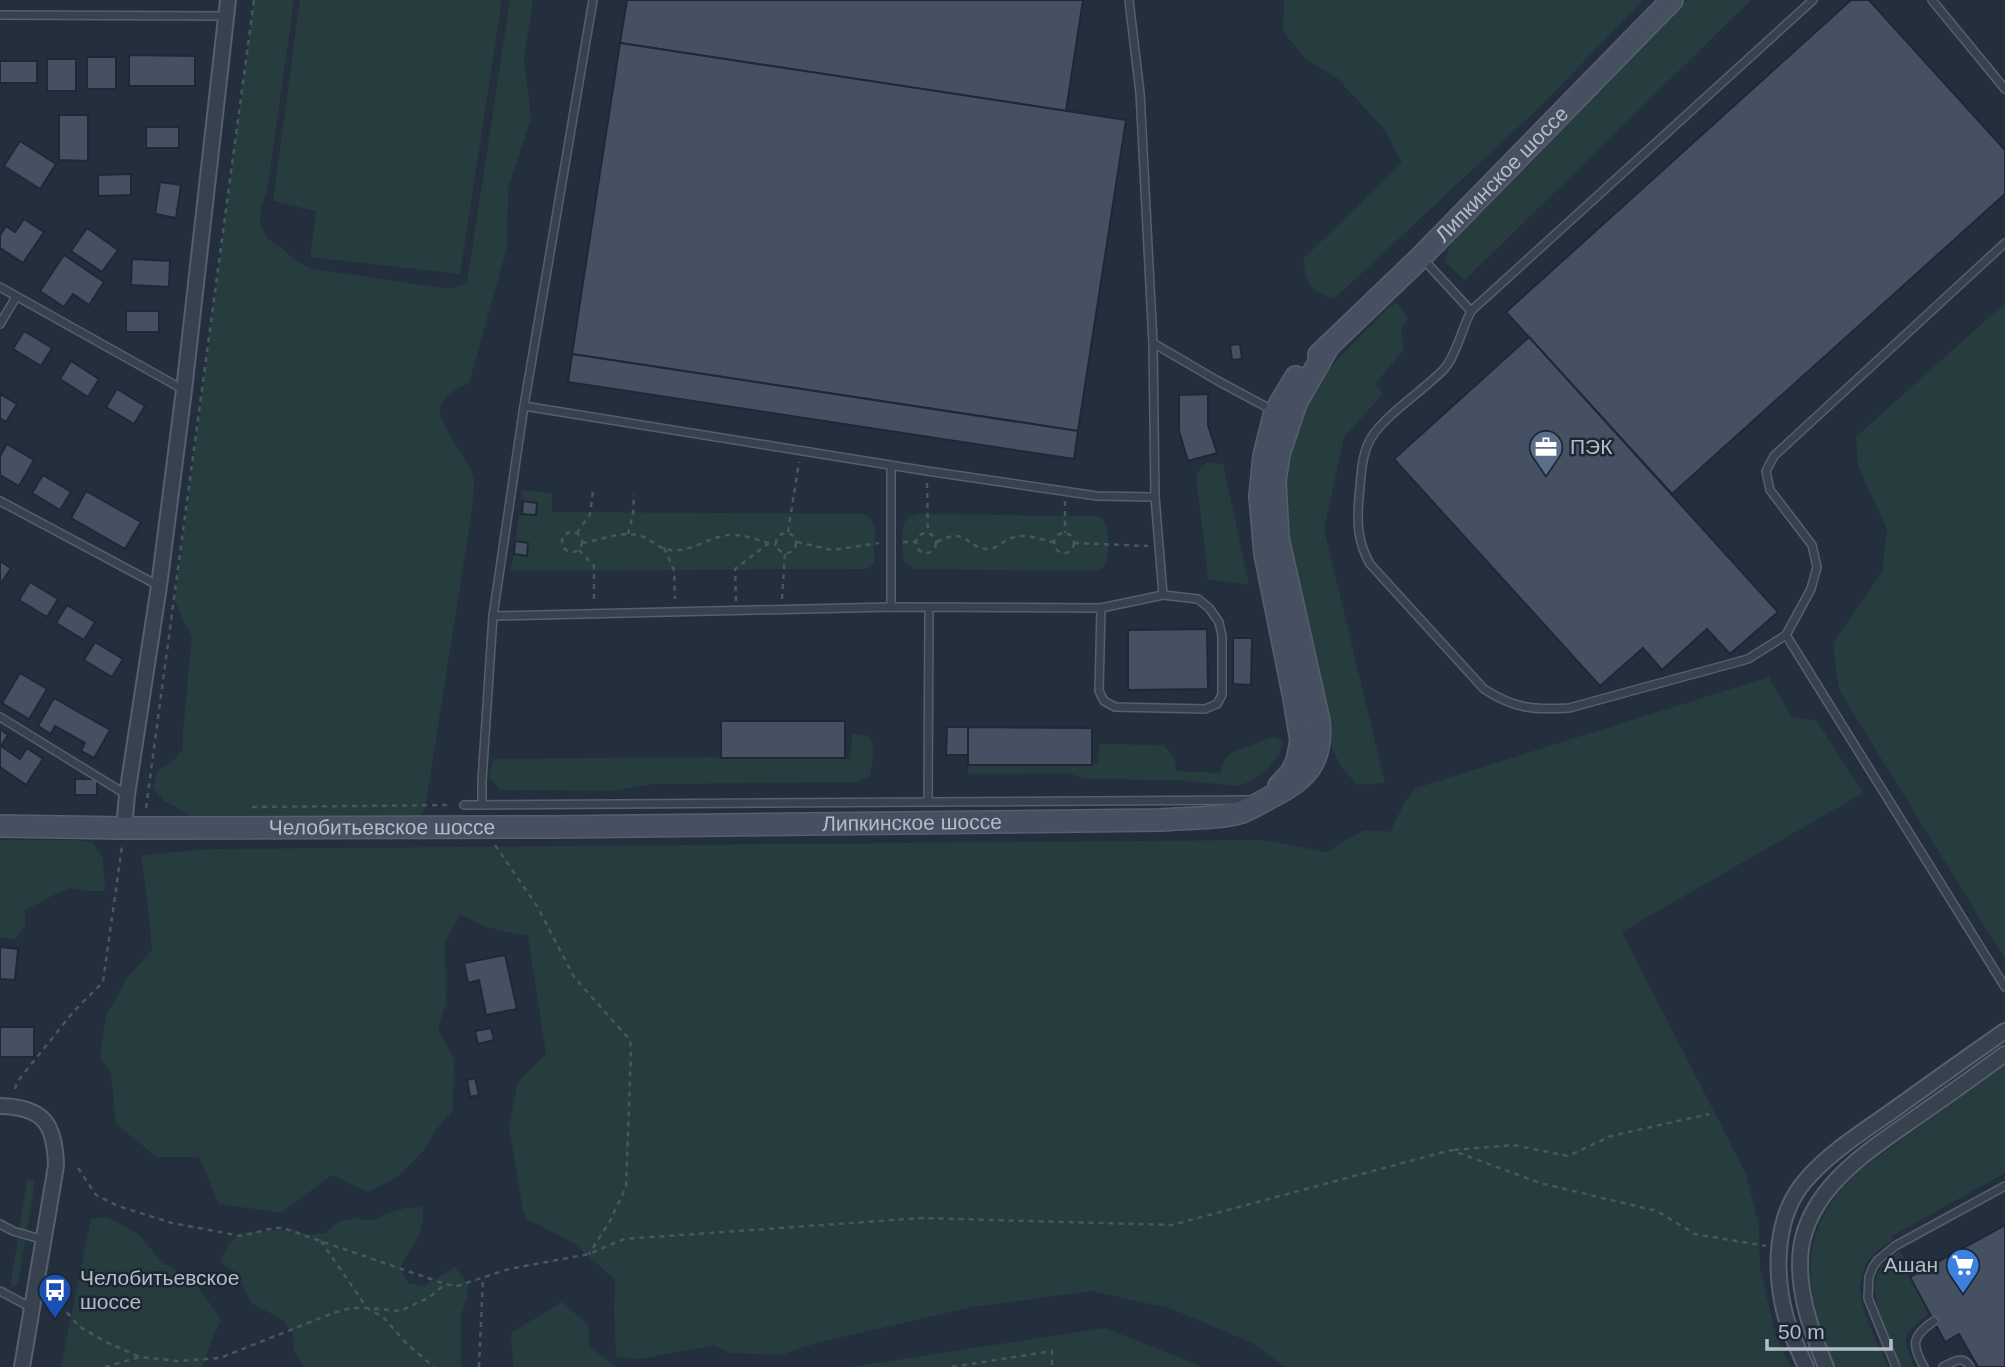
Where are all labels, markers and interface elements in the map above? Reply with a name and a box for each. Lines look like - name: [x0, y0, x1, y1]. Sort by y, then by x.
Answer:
- street label: Липкинское шоссе: [1430, 102, 1572, 246]
- office icon: ПЭК: [1527, 428, 1565, 477]
- place label: ПЭК: [1570, 435, 1613, 458]
- street label: Липкинское шоссе: [822, 810, 1002, 835]
- street label: Челобитьевское шоссе: [269, 815, 495, 839]
- supermarket icon: Ашан: [1944, 1246, 1982, 1295]
- place label: Ашан: [1884, 1253, 1938, 1276]
- place label: Челобитьевское шоссе: [80, 1266, 239, 1313]
- bus stop icon: Челобитьевское шоссе: [36, 1271, 74, 1320]
- scale bar: [1767, 1308, 1891, 1352]
- text: 50 m: [1778, 1320, 1825, 1343]

